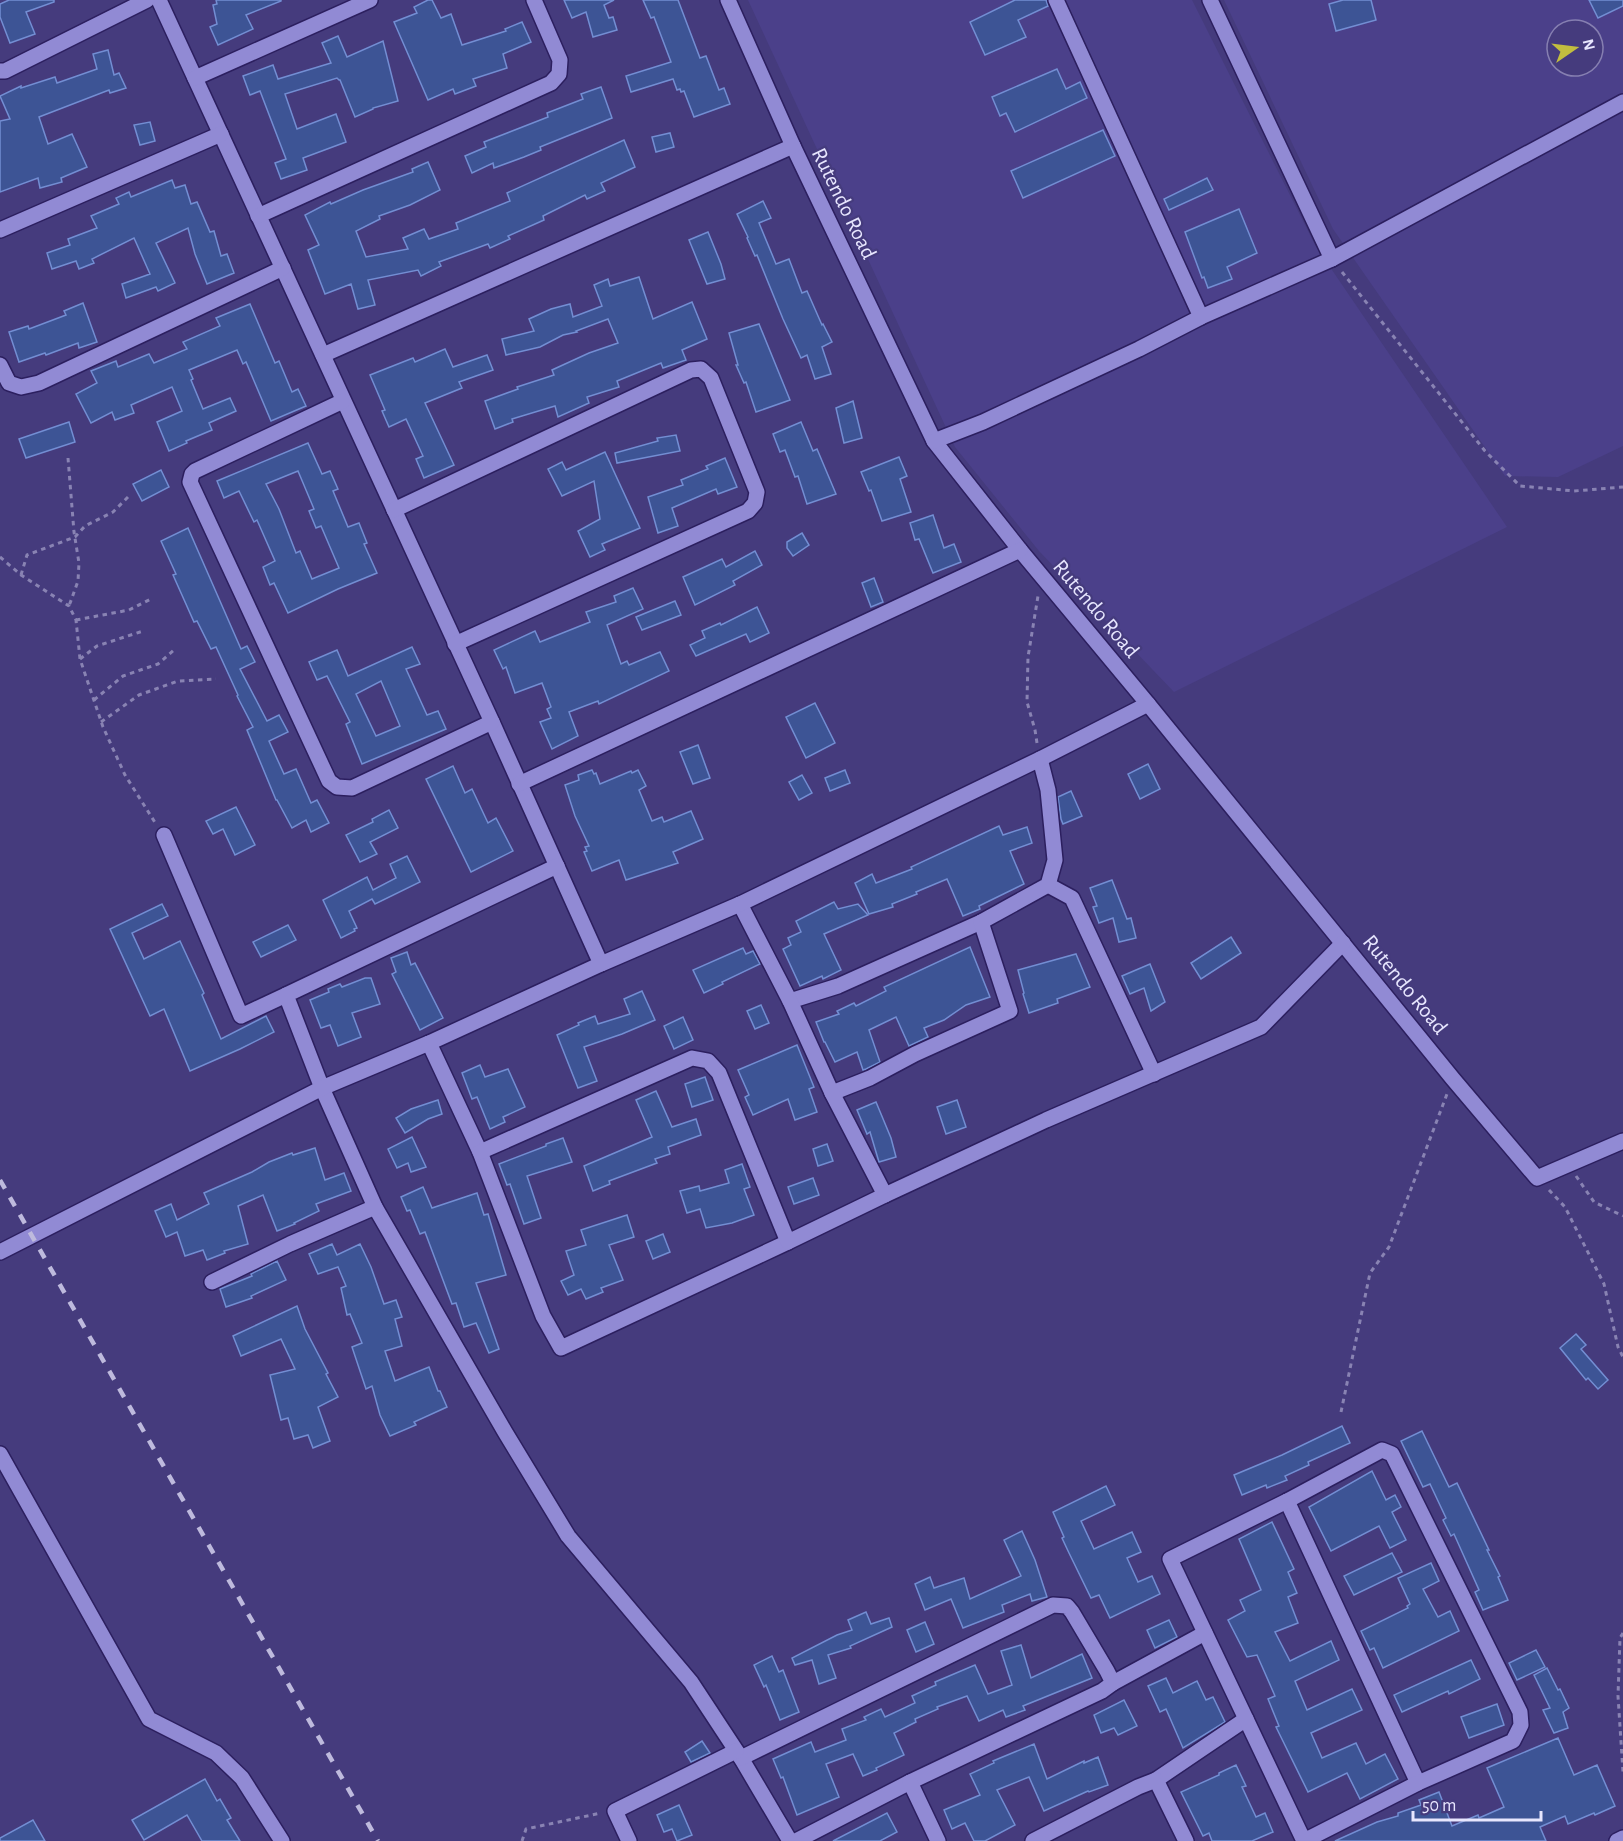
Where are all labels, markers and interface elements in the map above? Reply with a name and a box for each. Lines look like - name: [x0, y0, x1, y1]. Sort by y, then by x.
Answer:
- north arrow: [1545, 18, 1605, 78]
- text: N: [1579, 37, 1598, 52]
- street label: Rutendo Road: [808, 144, 880, 263]
- street label: Rutendo Road: [1049, 555, 1143, 662]
- street label: Rutendo Road: [1359, 931, 1452, 1038]
- scale bar: [1413, 1784, 1540, 1822]
- text: 50 m: [1422, 1797, 1456, 1815]

